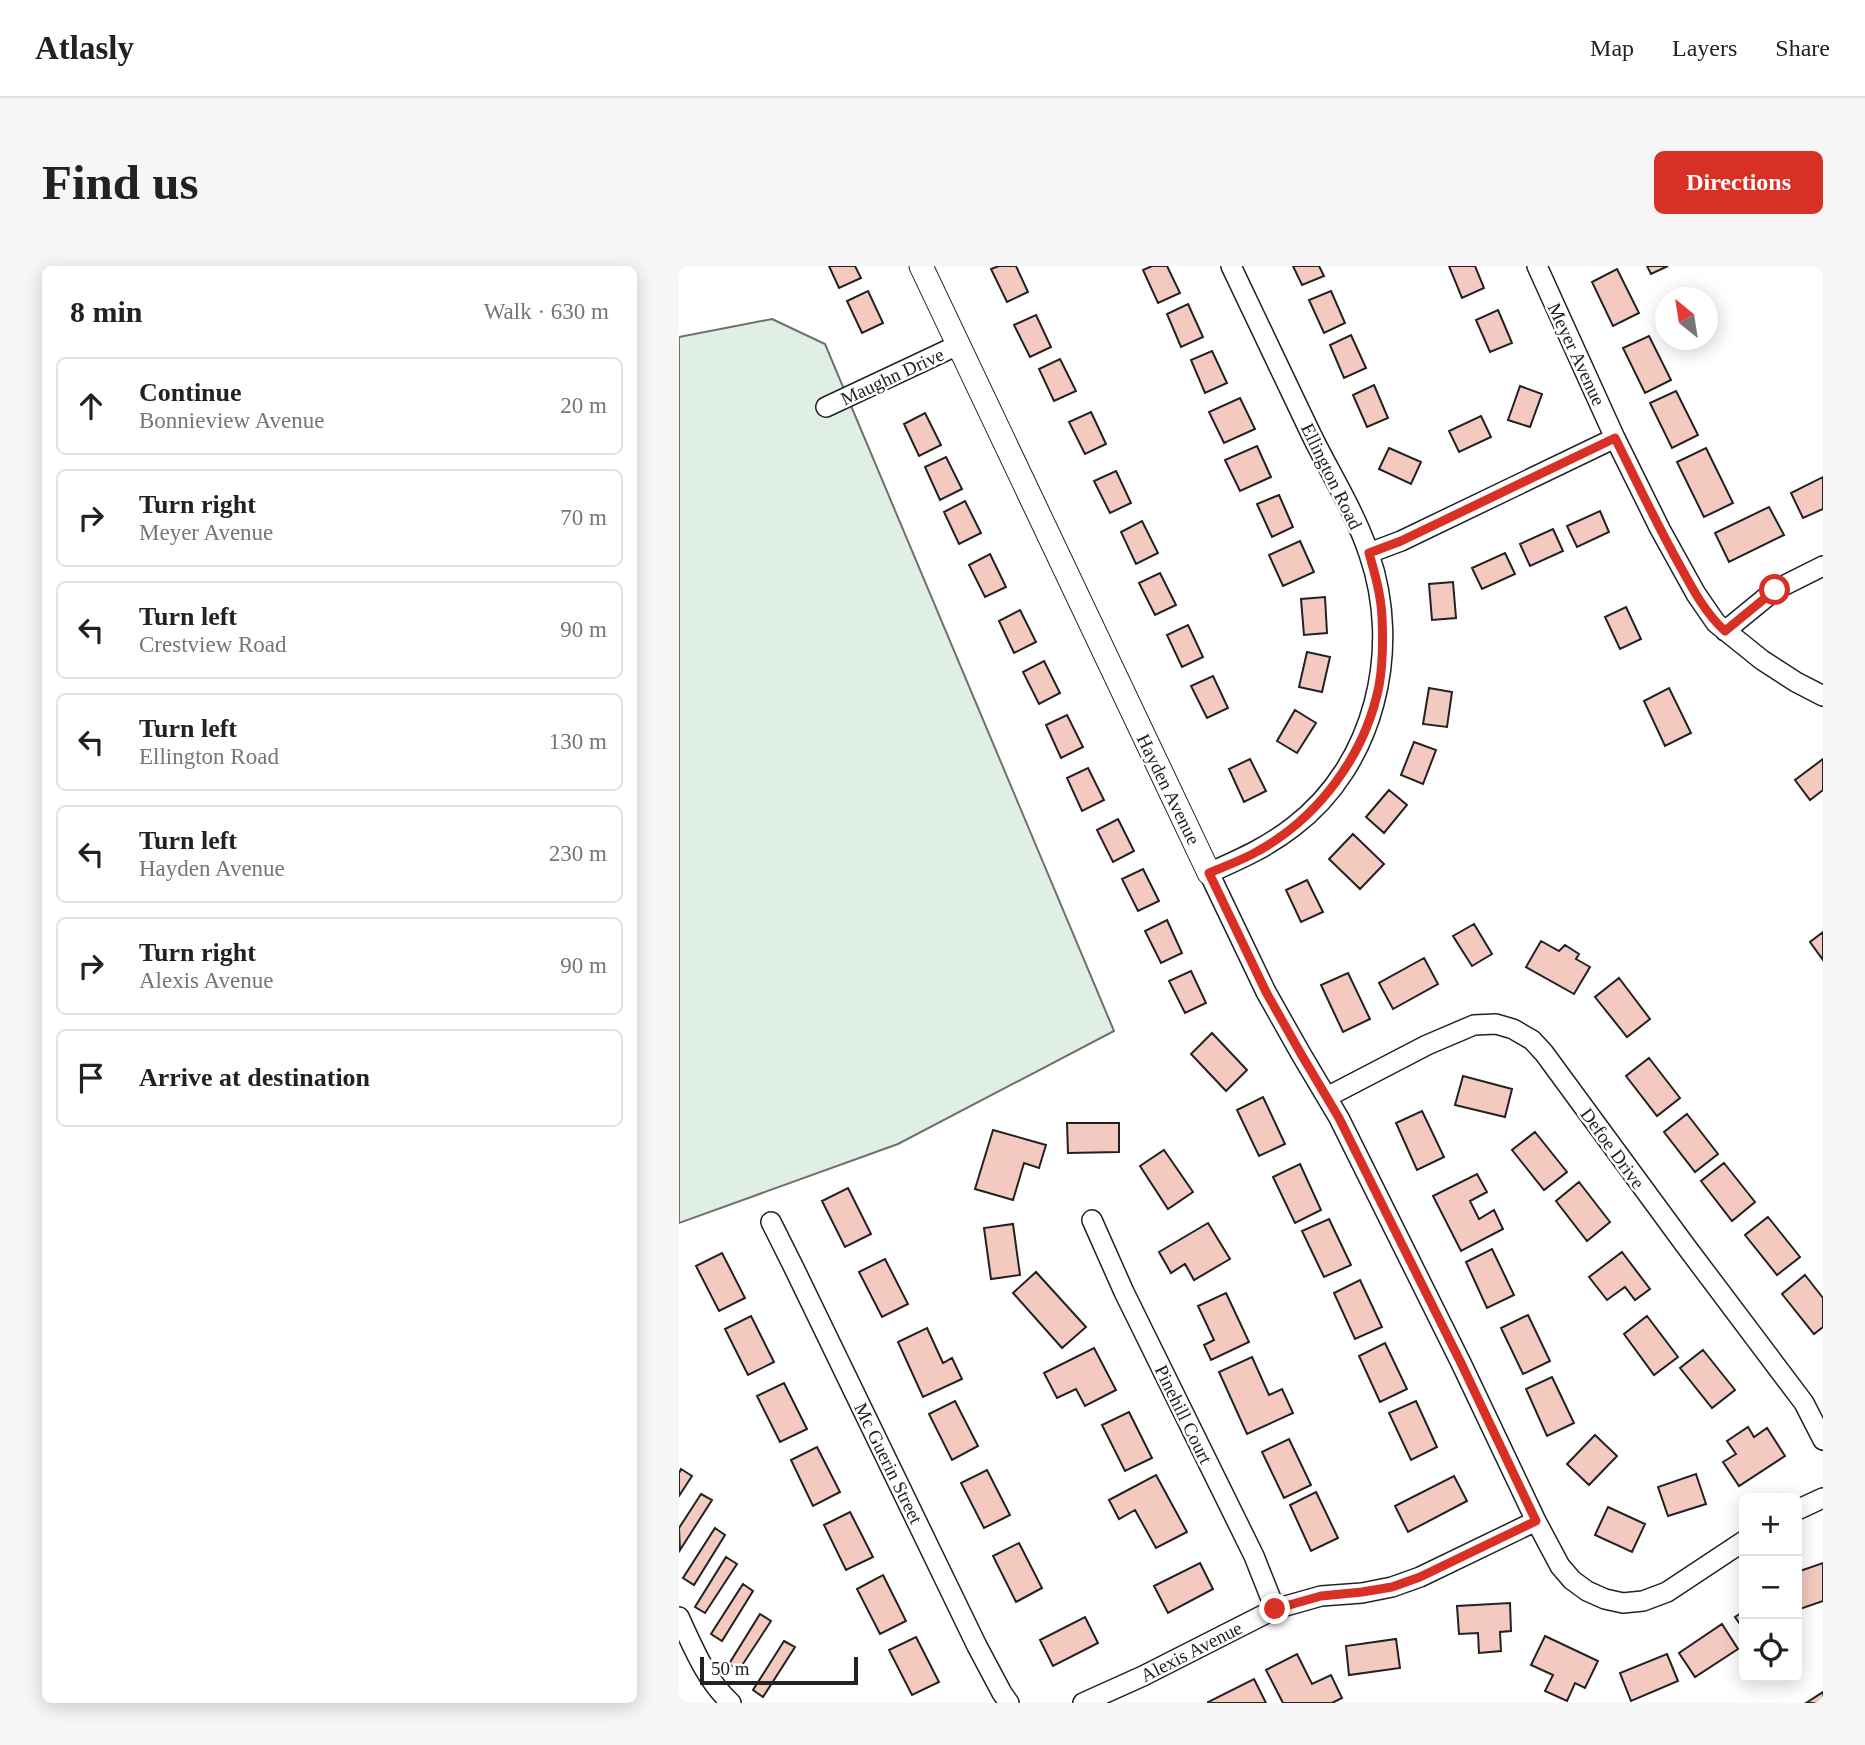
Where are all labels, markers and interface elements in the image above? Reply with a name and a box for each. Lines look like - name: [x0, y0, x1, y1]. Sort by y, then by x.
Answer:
- text: Atlasly: [35, 30, 134, 66]
- text: Map: [1590, 35, 1634, 61]
- text: Layers: [1672, 35, 1737, 61]
- text: Share: [1775, 35, 1830, 61]
- button: Directions: [1654, 151, 1823, 214]
- text: Find us: [42, 155, 199, 210]
- north arrow: [1655, 287, 1718, 350]
- text: 8 min: [70, 295, 143, 328]
- text: Walk · 630 m: [484, 299, 609, 324]
- street label: Meyer Avenue: [1544, 299, 1610, 409]
- street label: Maughn Drive: [837, 343, 947, 409]
- text: Continue: [139, 378, 242, 407]
- icon: ahead: [72, 387, 110, 425]
- text: 20 m: [560, 393, 607, 418]
- text: Bonnieview Avenue: [139, 408, 324, 433]
- street label: Ellington Road: [1297, 420, 1367, 533]
- text: Turn right: [139, 490, 256, 519]
- icon: right: [72, 499, 110, 537]
- text: 70 m: [560, 505, 607, 530]
- text: Meyer Avenue: [139, 520, 273, 545]
- route start: [1759, 574, 1790, 605]
- text: Turn left: [139, 602, 237, 631]
- icon: left: [72, 611, 110, 649]
- text: 90 m: [560, 617, 607, 642]
- text: Crestview Road: [139, 632, 287, 657]
- text: Turn left: [139, 714, 237, 743]
- icon: left: [72, 723, 110, 761]
- text: 130 m: [549, 729, 607, 754]
- street label: Hayden Avenue: [1133, 730, 1204, 848]
- text: Ellington Road: [139, 744, 279, 769]
- text: Turn left: [139, 826, 237, 855]
- icon: left: [72, 835, 110, 873]
- text: 230 m: [549, 841, 607, 866]
- text: Hayden Avenue: [139, 856, 285, 881]
- text: Turn right: [139, 938, 256, 967]
- icon: right: [72, 947, 110, 985]
- text: 90 m: [560, 953, 607, 978]
- text: Alexis Avenue: [139, 968, 273, 993]
- icon: arrive: [72, 1059, 110, 1097]
- text: Arrive at destination: [139, 1063, 370, 1092]
- street label: Defoe Drive: [1576, 1104, 1649, 1193]
- street label: Pinehill Court: [1151, 1361, 1217, 1468]
- street label: Mc Guerin Street: [850, 1399, 927, 1528]
- map controls: [1739, 1493, 1802, 1682]
- button: +: [1739, 1493, 1802, 1556]
- button: −: [1739, 1556, 1802, 1619]
- route end: [1259, 1593, 1290, 1624]
- street label: Alexis Avenue: [1137, 1617, 1245, 1686]
- button: locate: [1739, 1619, 1802, 1682]
- scale bar: [700, 1654, 857, 1686]
- text: 50 m: [711, 1658, 750, 1679]

